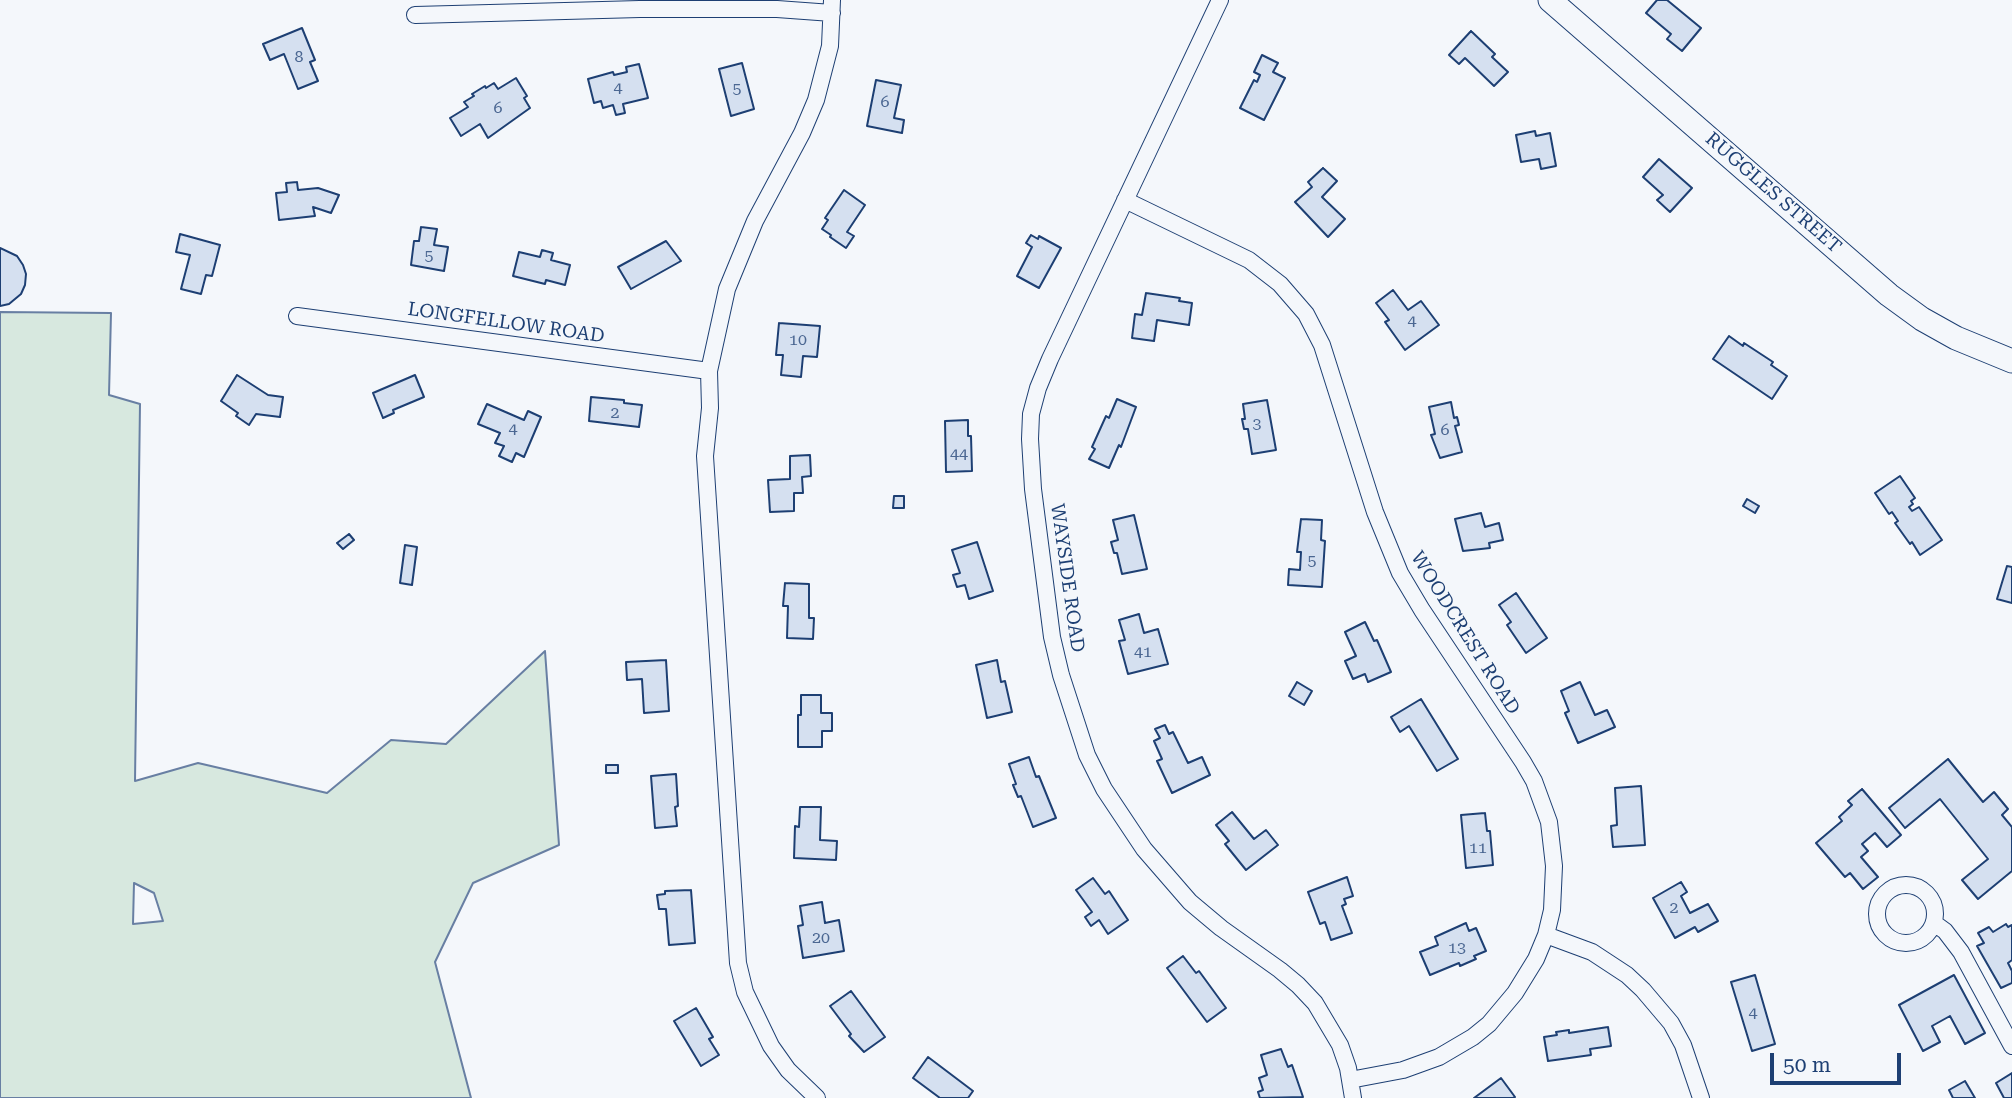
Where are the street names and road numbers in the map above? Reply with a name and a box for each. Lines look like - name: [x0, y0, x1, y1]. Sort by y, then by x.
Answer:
- street label: RUGGLES STREET: [1700, 128, 1846, 258]
- street label: LONGFELLOW ROAD: [406, 298, 606, 348]
- street label: WAYSIDE ROAD: [1045, 502, 1089, 654]
- street label: WOODCREST ROAD: [1406, 547, 1524, 719]

